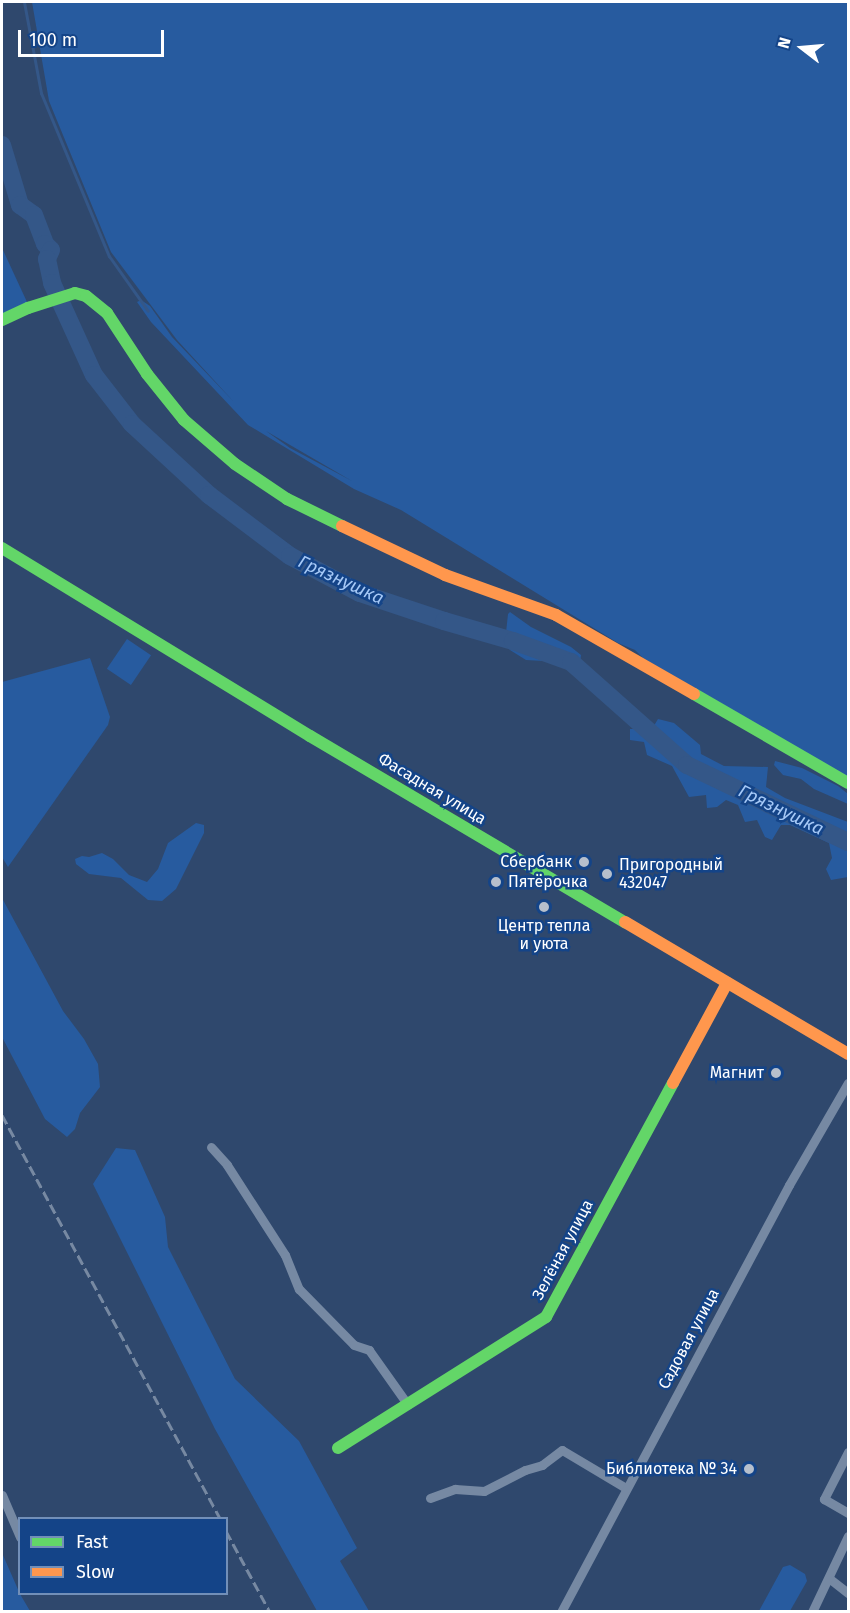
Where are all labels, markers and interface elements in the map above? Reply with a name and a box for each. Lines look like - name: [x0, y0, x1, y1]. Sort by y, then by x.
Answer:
- scale bar: [21, 18, 166, 56]
- north arrow: [772, 18, 832, 78]
- text: 100 m: [29, 29, 77, 51]
- text: N: [774, 35, 795, 51]
- water label: Грязнушка: [295, 551, 387, 609]
- street label: Фасадная улица: [375, 749, 489, 829]
- water label: Грязнушка: [735, 780, 827, 840]
- place label: Сбербанк: [500, 852, 572, 872]
- marker: Сбербанк: [577, 855, 591, 869]
- place label: Пригородный 432047: [619, 855, 723, 893]
- marker: Пригородный 432047: [600, 867, 614, 881]
- place label: Пятёрочка: [508, 872, 588, 892]
- marker: Пятёрочка: [489, 875, 503, 889]
- marker: Центр тепла и уюта: [537, 900, 551, 914]
- place label: Центр тепла и уюта: [498, 916, 590, 954]
- place label: Магнит: [710, 1063, 764, 1083]
- marker: Магнит: [769, 1066, 783, 1080]
- street label: Зелёная улица: [529, 1197, 597, 1303]
- street label: Садовая улица: [654, 1286, 724, 1392]
- place label: Библиотека № 34: [606, 1459, 737, 1479]
- marker: Библиотека № 34: [742, 1462, 756, 1476]
- legend: [18, 1517, 228, 1595]
- text: Fast: [76, 1531, 108, 1553]
- text: Slow: [76, 1561, 114, 1583]

